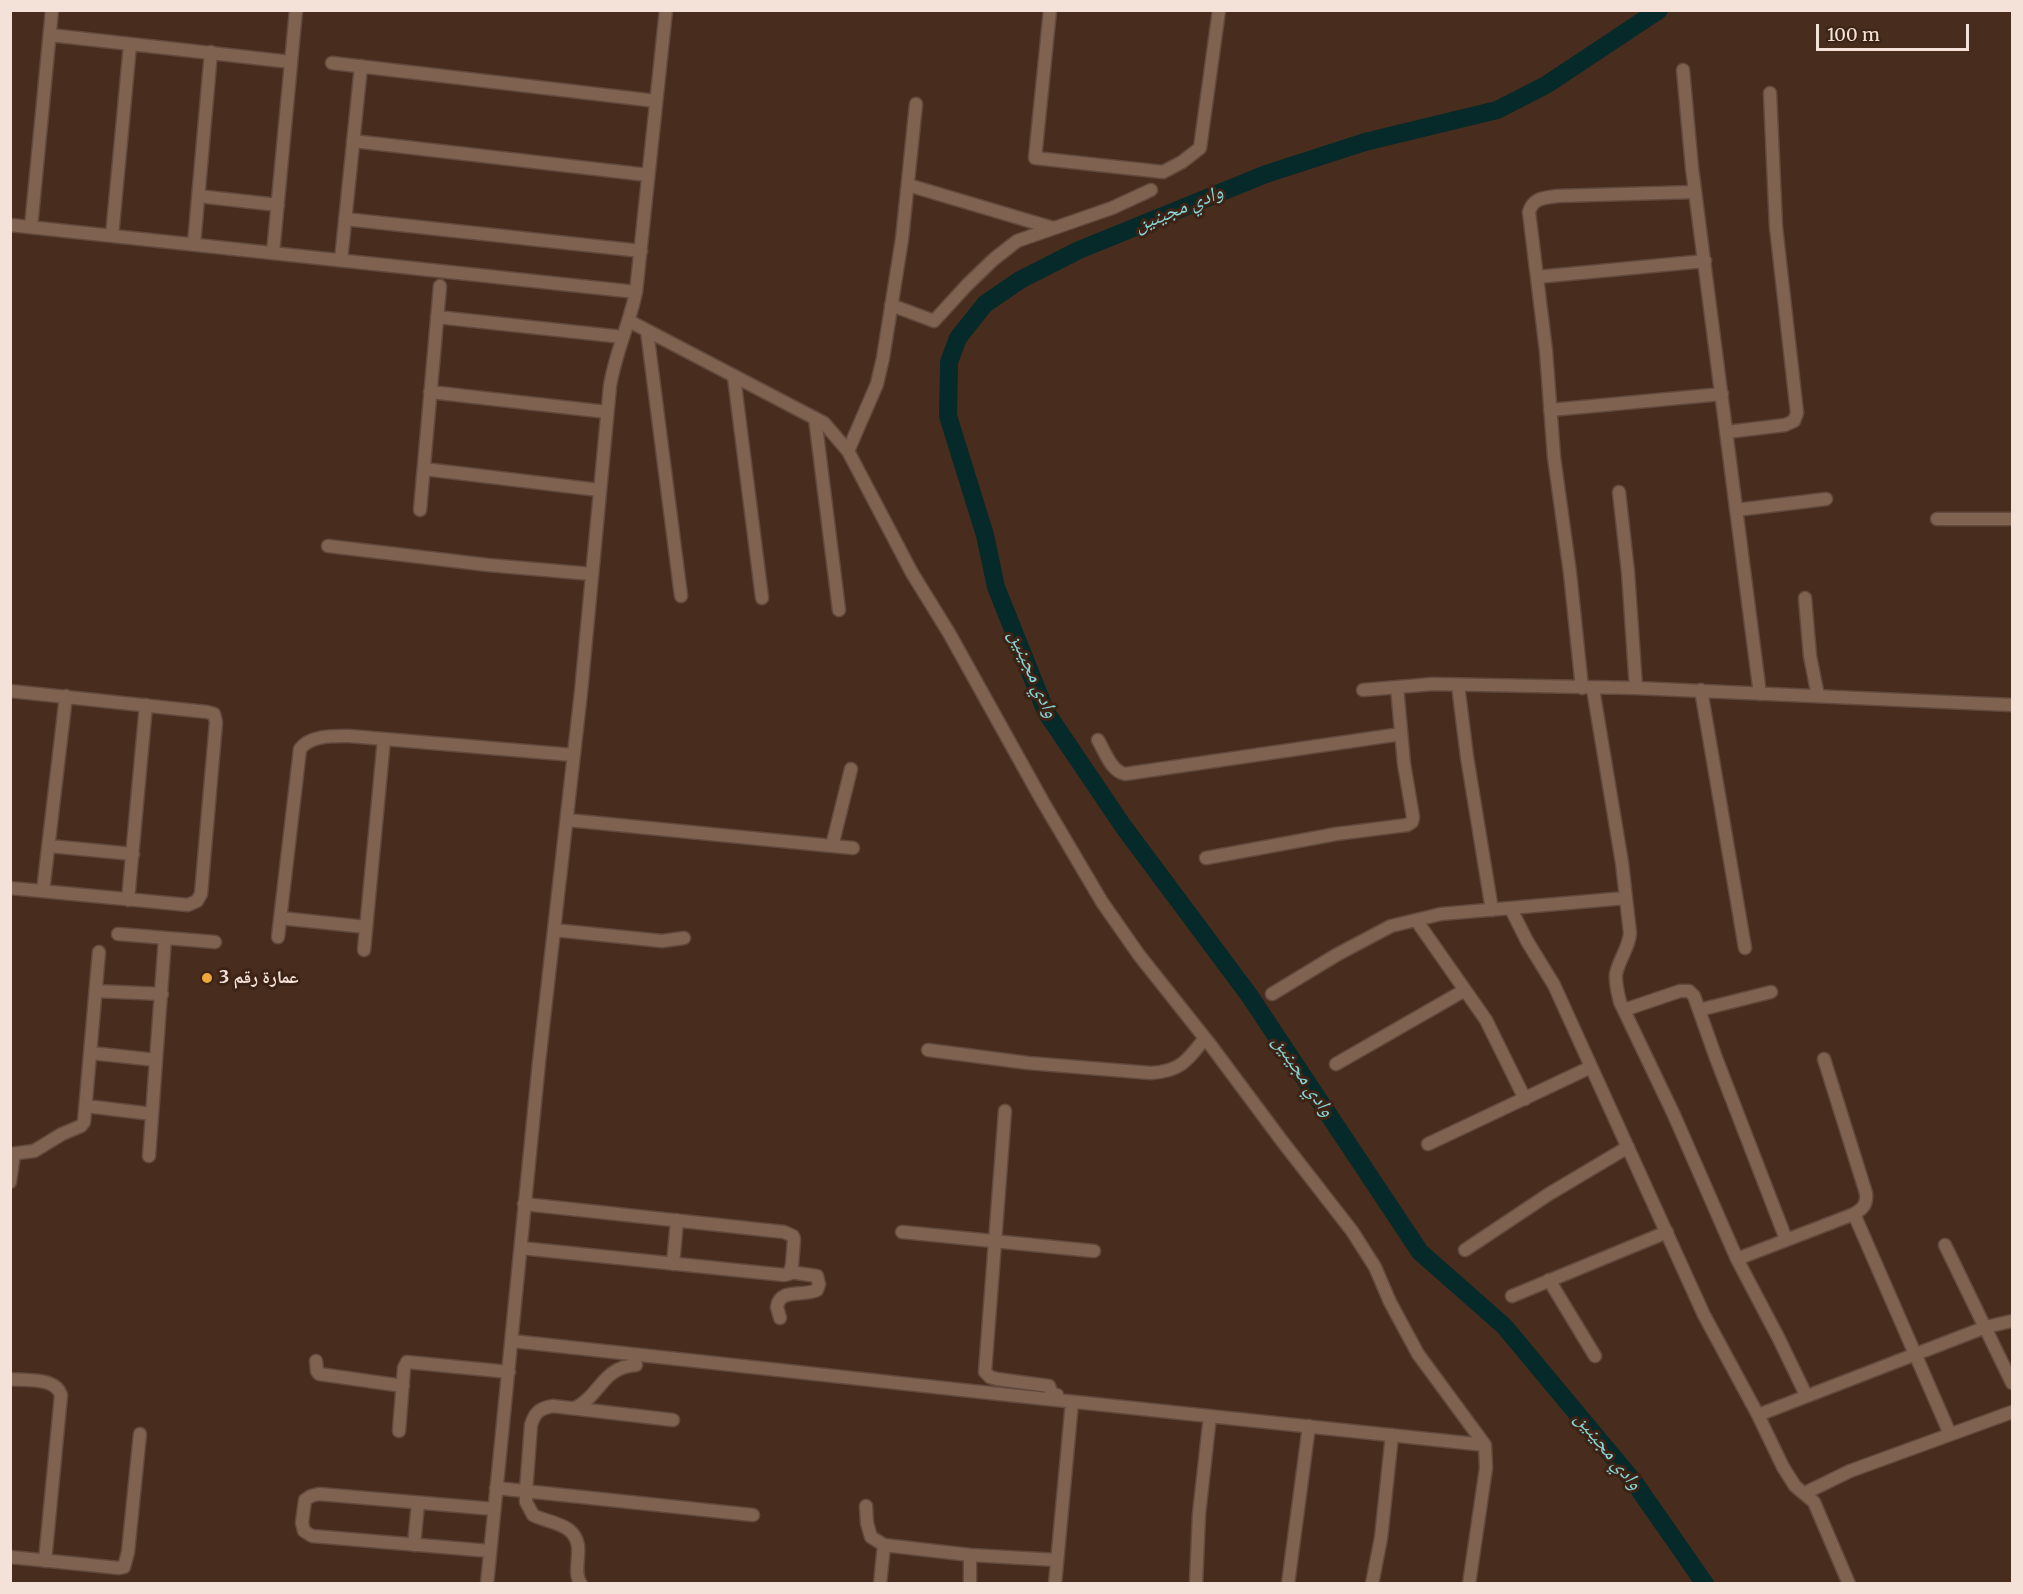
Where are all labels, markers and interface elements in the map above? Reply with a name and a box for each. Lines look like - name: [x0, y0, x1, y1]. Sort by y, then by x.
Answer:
- scale bar: [1819, 12, 1972, 50]
- text: 100 m: [1827, 23, 1880, 46]
- water label: وادي مجينين: [1131, 180, 1227, 238]
- water label: وادي مجينين: [1003, 626, 1063, 722]
- place label: عمارة رقم 3: [219, 967, 299, 989]
- marker: عمارة رقم 3: [200, 971, 214, 985]
- water label: وادي مجينين: [1267, 1031, 1339, 1121]
- water label: وادي مجينين: [1569, 1407, 1647, 1495]

